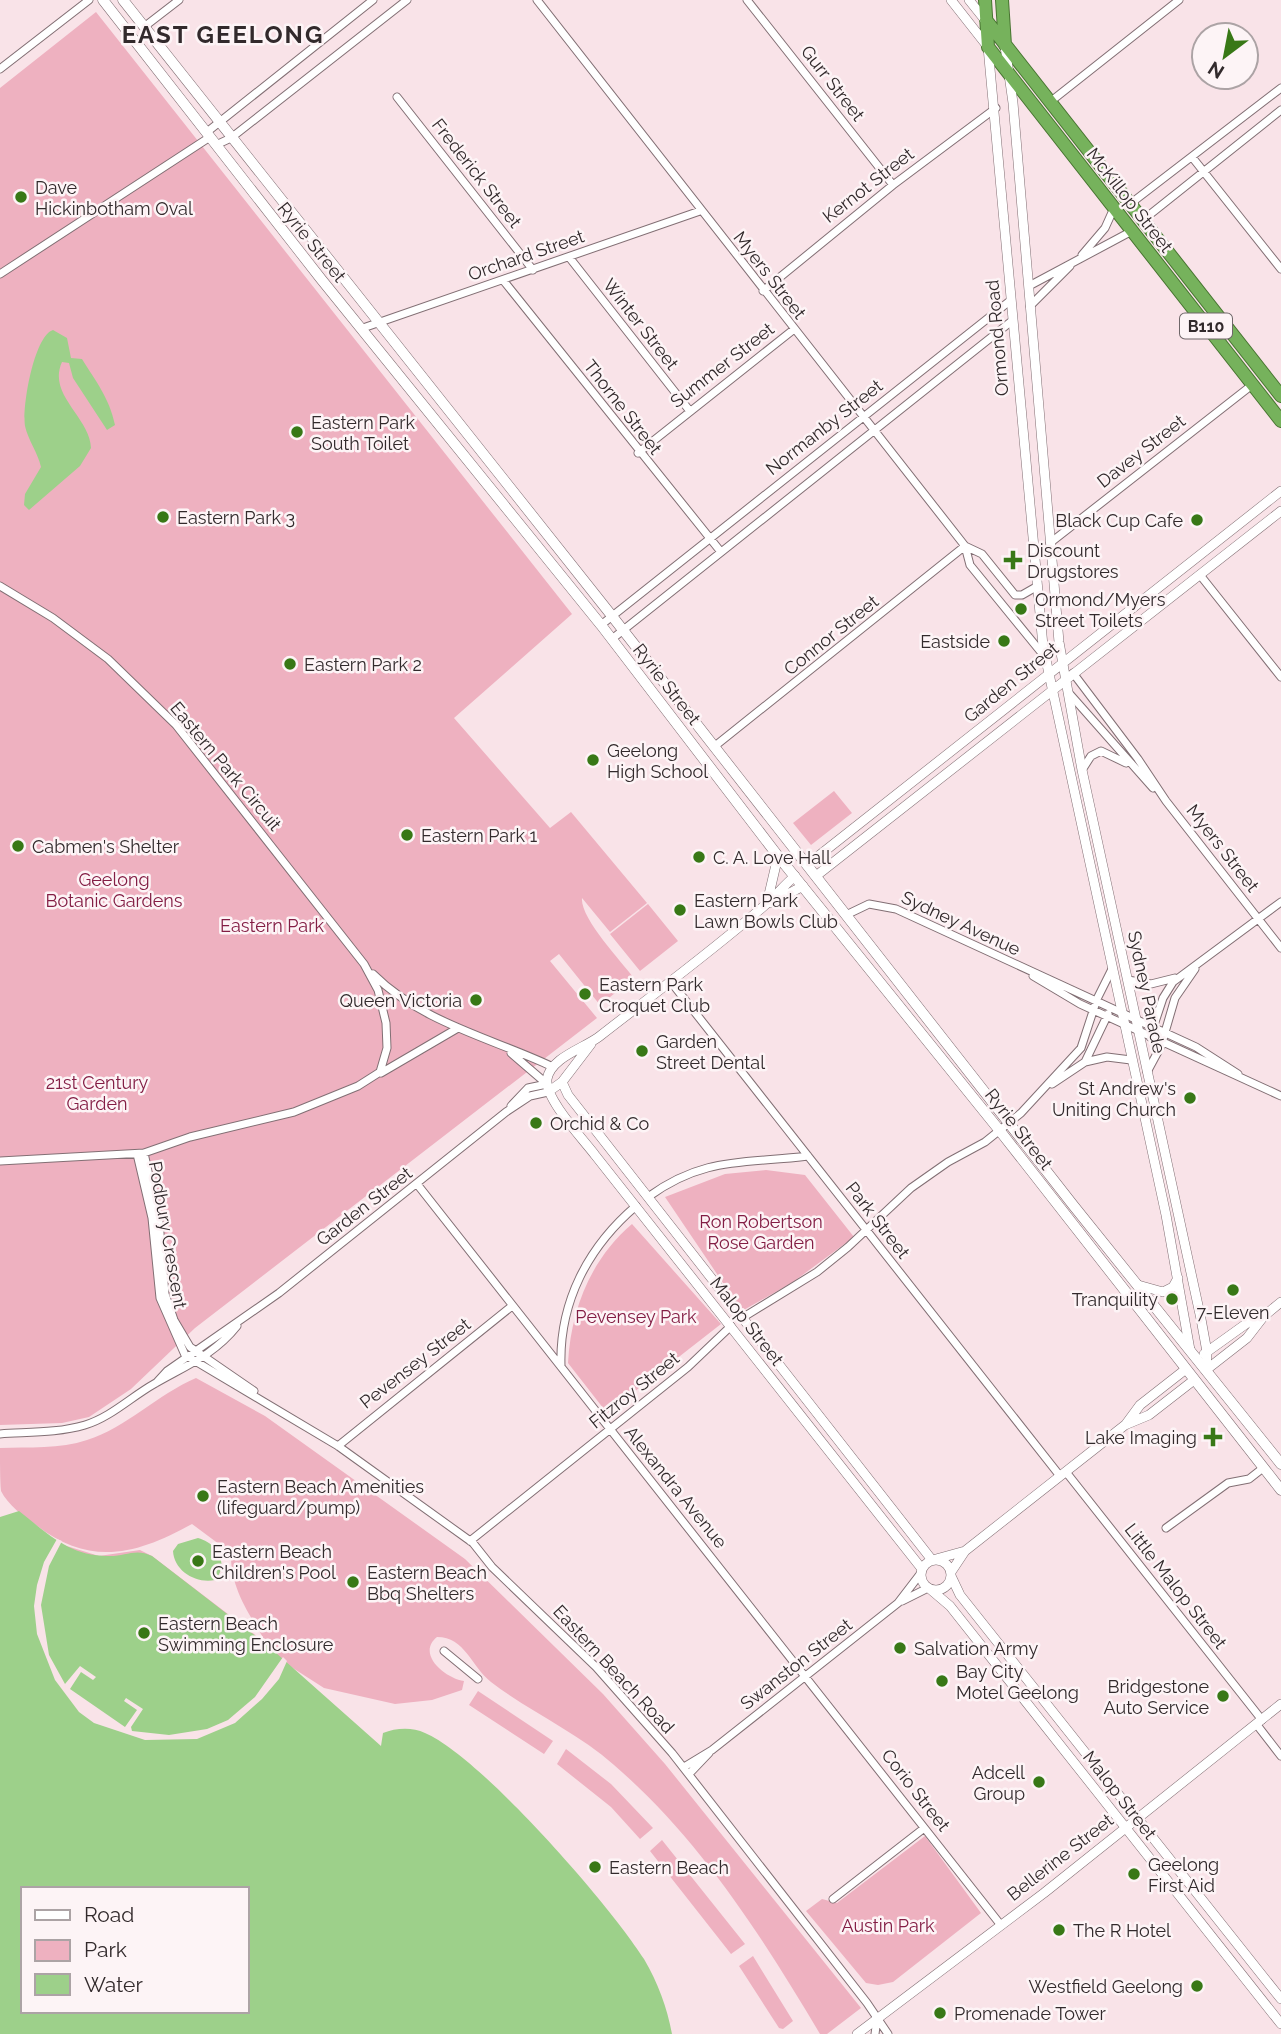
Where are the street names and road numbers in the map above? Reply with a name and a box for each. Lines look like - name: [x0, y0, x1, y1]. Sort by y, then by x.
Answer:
- street label: Gurr Street: [797, 41, 869, 125]
- street label: Frederick Street: [428, 114, 526, 232]
- street label: Kernot Street: [818, 143, 918, 227]
- street label: McKillop Street: [1083, 143, 1177, 257]
- street label: Ryrie Street: [273, 198, 351, 286]
- street label: Orchard Street: [465, 225, 587, 285]
- street label: Myers Street: [729, 227, 811, 323]
- street label: Winter Street: [599, 274, 683, 374]
- street label: Ormond Road: [981, 279, 1013, 397]
- road number: B110: [1180, 314, 1232, 338]
- street label: Summer Street: [666, 318, 778, 412]
- street label: Thorne Street: [580, 356, 666, 458]
- street label: Normanby Street: [762, 375, 886, 479]
- street label: Davey Street: [1093, 410, 1189, 492]
- street label: Connor Street: [780, 591, 882, 679]
- street label: Garden Street: [960, 637, 1062, 727]
- street label: Ryrie Street: [629, 639, 705, 729]
- street label: Eastern Park Circuit: [166, 697, 286, 835]
- street label: Myers Street: [1182, 800, 1264, 896]
- street label: Sydney Avenue: [898, 886, 1024, 960]
- street label: Sydney Parade: [1124, 929, 1170, 1056]
- street label: Ryrie Street: [981, 1084, 1057, 1174]
- street label: Podbury Crescent: [145, 1160, 191, 1310]
- street label: Garden Street: [312, 1162, 416, 1250]
- street label: Park Street: [842, 1178, 914, 1262]
- street label: Malop Street: [706, 1272, 788, 1370]
- street label: Pevensey Street: [356, 1313, 474, 1413]
- street label: Fitzroy Street: [585, 1347, 683, 1433]
- street label: Alexandra Avenue: [620, 1422, 732, 1553]
- street label: Little Malop Street: [1121, 1519, 1231, 1653]
- street label: Eastern Beach Road: [549, 1600, 679, 1738]
- street label: Swanston Street: [736, 1614, 856, 1714]
- street label: Corio Street: [877, 1745, 955, 1835]
- street label: Malop Street: [1079, 1746, 1161, 1844]
- street label: Bellerine Street: [1003, 1809, 1117, 1905]

